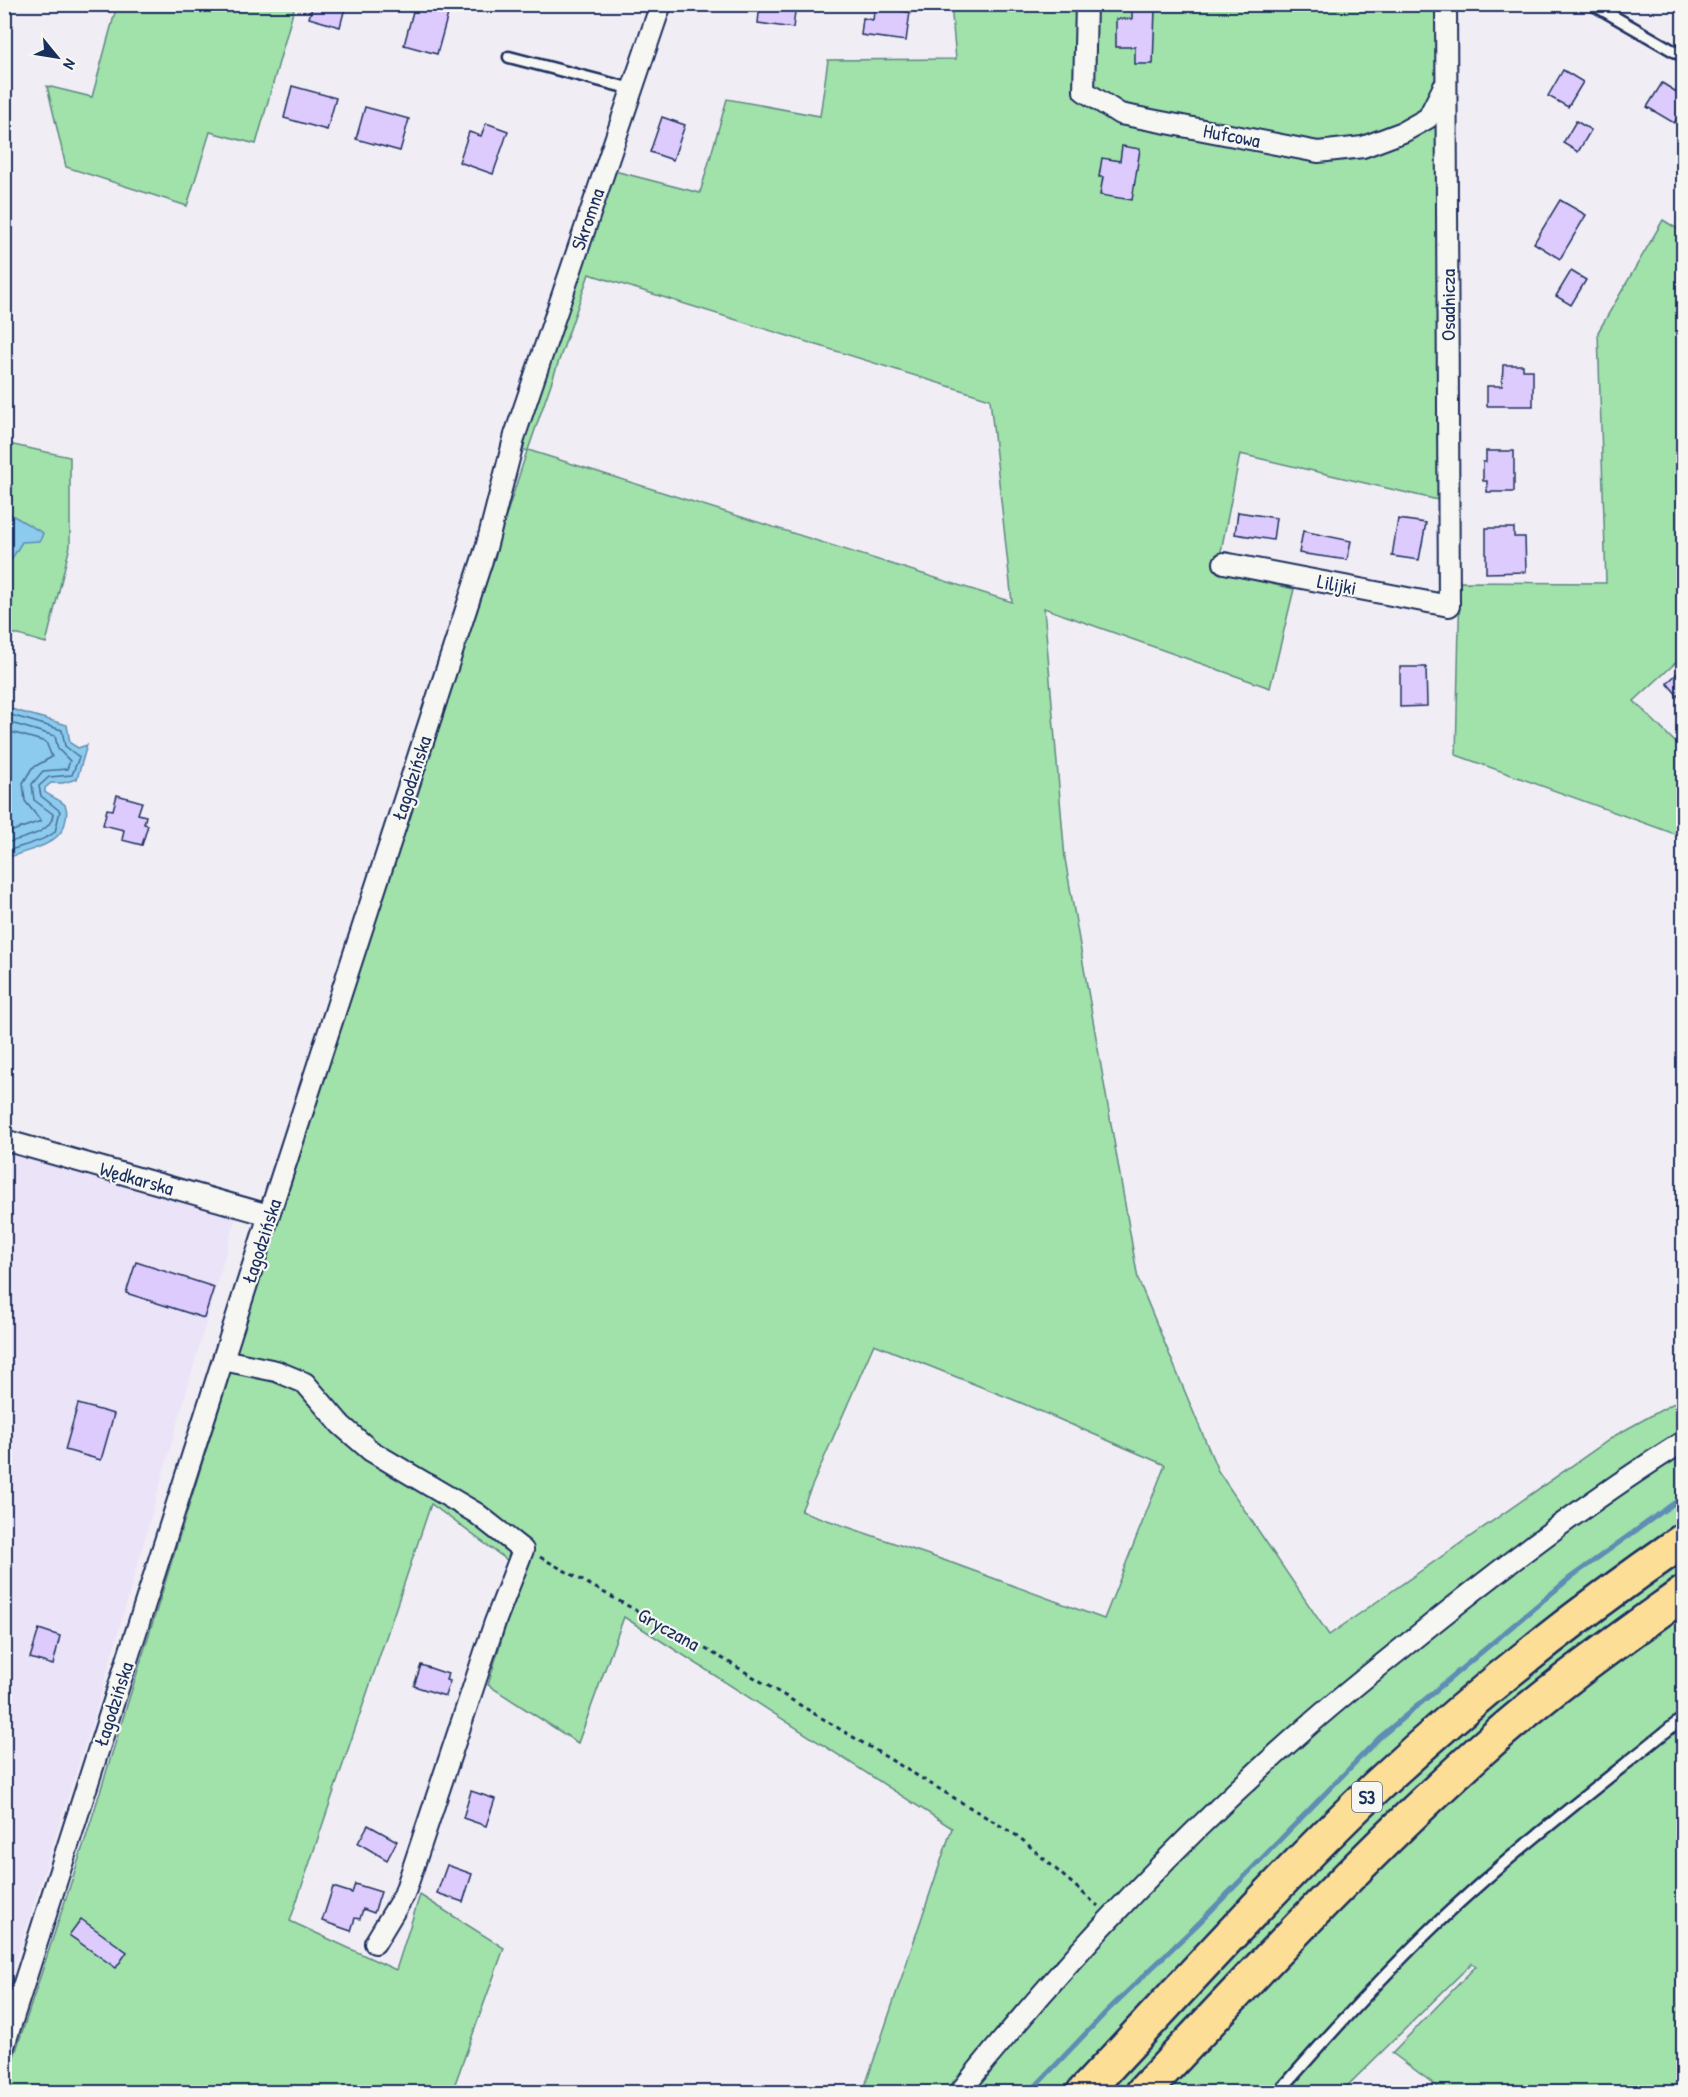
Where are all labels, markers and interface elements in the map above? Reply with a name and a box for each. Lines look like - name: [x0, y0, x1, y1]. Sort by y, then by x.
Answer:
- north arrow: [27, 27, 87, 87]
- text: N: [58, 55, 82, 74]
- street label: Hufcowa: [1201, 116, 1263, 154]
- street label: Skromna: [564, 184, 610, 254]
- street label: Osadnicza: [1434, 269, 1461, 341]
- street label: Lilijki: [1315, 567, 1359, 601]
- street label: Łagodzińska: [385, 732, 437, 824]
- street label: Wędkarska: [97, 1155, 177, 1201]
- street label: Łagodzińska: [235, 1195, 287, 1287]
- street label: Gryczana: [633, 1601, 705, 1657]
- street label: Łagodzińska: [87, 1658, 139, 1750]
- road number: S3: [1352, 1782, 1382, 1812]

